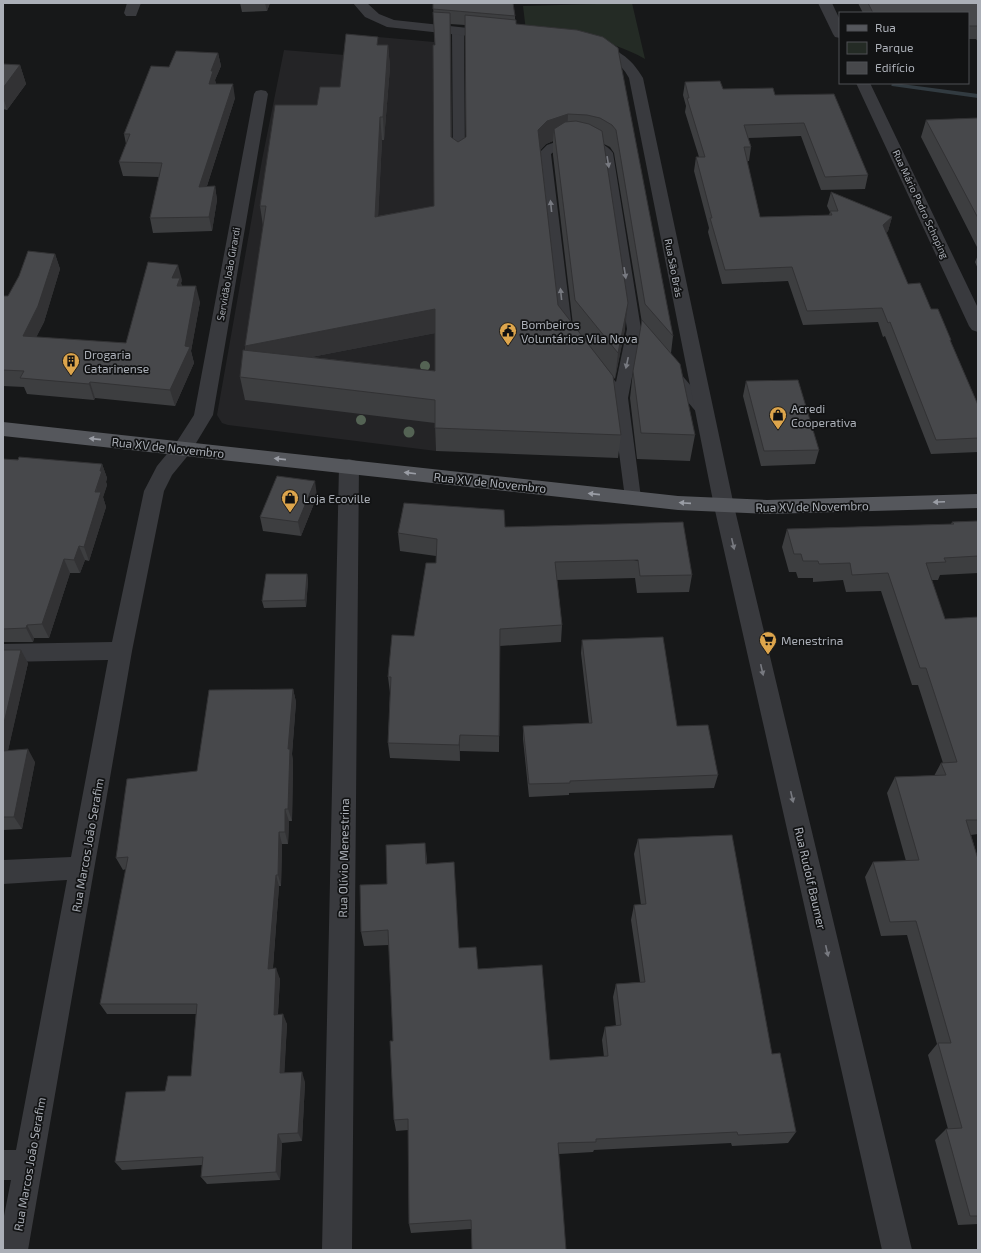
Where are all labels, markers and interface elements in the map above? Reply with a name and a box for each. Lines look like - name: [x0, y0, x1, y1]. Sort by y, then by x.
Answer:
- legend: [839, 12, 969, 84]
- text: Rua: [875, 20, 896, 34]
- text: Parque: [875, 40, 913, 54]
- text: Edifício: [875, 60, 915, 74]
- street label: Rua Mário Pedro Schoping: [890, 148, 952, 261]
- one-way arrow: [605, 156, 611, 168]
- one-way arrow: [548, 199, 555, 212]
- street label: Servidão João Girardi: [214, 226, 242, 322]
- street label: Rua São Brás: [662, 238, 686, 298]
- one-way arrow: [623, 267, 629, 279]
- one-way arrow: [558, 288, 564, 300]
- place label: Bombeiros Voluntários Vila Nova: [521, 317, 638, 345]
- public building icon: Bombeiros Voluntários Vila Nova: [498, 321, 518, 346]
- place label: Drogaria Catarinense: [84, 347, 149, 375]
- building icon: Drogaria Catarinense: [61, 351, 81, 376]
- one-way arrow: [624, 357, 630, 369]
- place label: Acredi Cooperativa: [791, 401, 857, 429]
- shop icon: Acredi Cooperativa: [768, 405, 788, 430]
- street label: Rua XV de Novembro: [111, 434, 225, 460]
- one-way arrow: [89, 436, 101, 442]
- one-way arrow: [274, 456, 286, 462]
- street label: Rua XV de Novembro: [433, 469, 547, 495]
- one-way arrow: [403, 470, 416, 476]
- shop icon: Loja Ecoville: [280, 488, 300, 513]
- place label: Loja Ecoville: [303, 491, 370, 506]
- one-way arrow: [588, 491, 600, 497]
- street label: Rua XV de Novembro: [755, 498, 869, 514]
- one-way arrow: [932, 499, 945, 505]
- one-way arrow: [678, 500, 691, 506]
- one-way arrow: [730, 538, 736, 550]
- supermarket icon: Menestrina: [758, 630, 778, 655]
- place label: Menestrina: [781, 633, 843, 647]
- one-way arrow: [760, 664, 766, 676]
- street label: Rua Marcos João Serafim: [68, 777, 106, 913]
- one-way arrow: [789, 791, 795, 803]
- street label: Rua Olívio Menestrina: [335, 798, 351, 918]
- street label: Rua Rudolf Baumer: [792, 825, 830, 931]
- one-way arrow: [825, 945, 831, 957]
- street label: Rua Marcos João Serafim: [10, 1096, 48, 1232]

